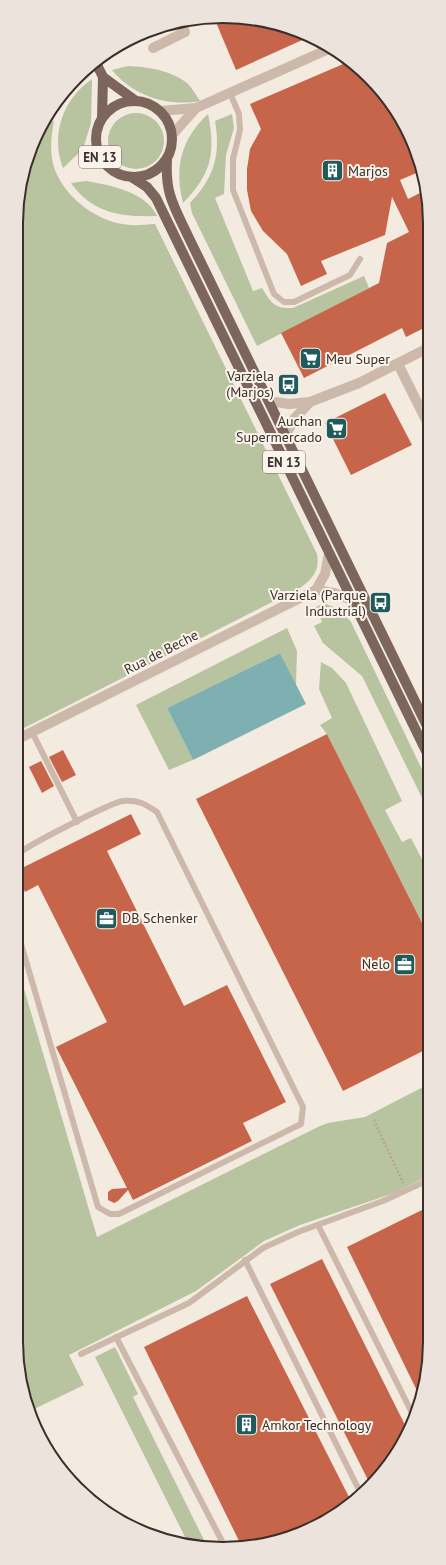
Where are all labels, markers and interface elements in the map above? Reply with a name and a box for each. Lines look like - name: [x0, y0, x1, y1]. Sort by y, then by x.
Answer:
- road number: EN 13: [79, 146, 121, 168]
- building icon: Marjos: [320, 158, 346, 184]
- place label: Marjos: [348, 162, 388, 180]
- supermarket icon: Meu Super: [298, 346, 324, 372]
- place label: Meu Super: [326, 350, 390, 368]
- place label: Varziela (Marjos): [226, 367, 274, 401]
- bus stop icon: Varziela (Marjos): [276, 371, 302, 397]
- place label: Auchan Supermercado: [236, 412, 322, 446]
- supermarket icon: Auchan Supermercado: [324, 416, 350, 442]
- road number: EN 13: [263, 451, 305, 473]
- place label: Varziela (Parque Industrial): [269, 586, 366, 620]
- bus stop icon: Varziela (Parque Industrial): [368, 590, 394, 616]
- street label: Rua de Beche: [121, 626, 201, 678]
- office icon: DB Schenker: [93, 905, 119, 931]
- place label: DB Schenker: [122, 909, 198, 927]
- office icon: Nelo: [392, 951, 418, 977]
- place label: Nelo: [362, 955, 390, 973]
- building icon: Amkor Technology: [234, 1412, 260, 1438]
- place label: Amkor Technology: [262, 1416, 372, 1434]

